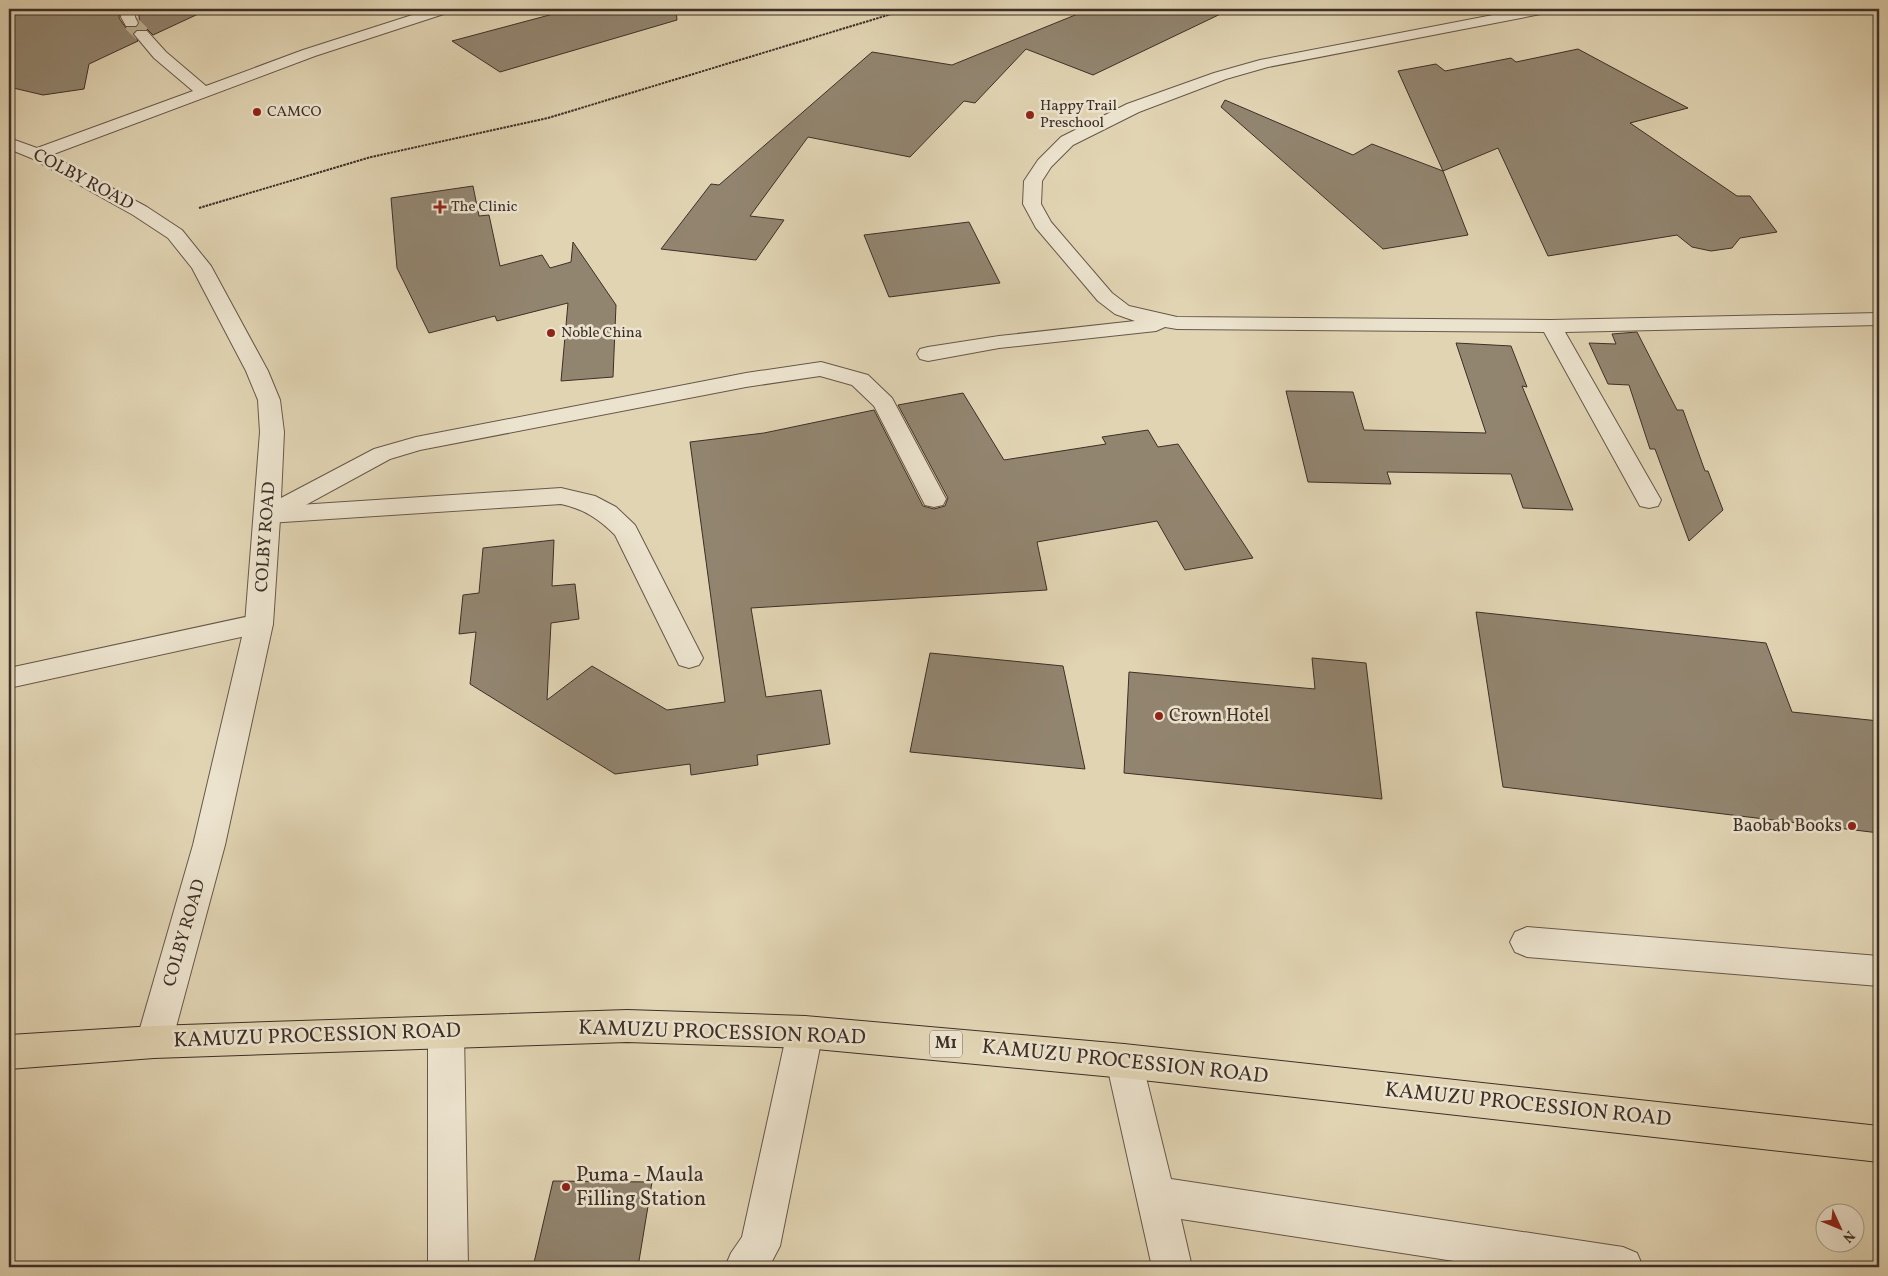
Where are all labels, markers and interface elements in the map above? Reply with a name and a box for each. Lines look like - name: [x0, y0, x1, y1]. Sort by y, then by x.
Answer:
- place label: Happy Trail Preschool: [1040, 96, 1117, 134]
- place label: CAMCO: [267, 102, 322, 123]
- marker: CAMCO: [251, 106, 263, 118]
- marker: Happy Trail Preschool: [1024, 109, 1036, 121]
- street label: COLBY ROAD: [28, 143, 138, 217]
- place label: The Clinic: [451, 197, 518, 218]
- marker: The Clinic: [433, 200, 447, 214]
- place label: Noble China: [561, 323, 642, 344]
- marker: Noble China: [545, 327, 557, 339]
- street label: COLBY ROAD: [250, 481, 282, 593]
- place label: Crown Hotel: [1169, 704, 1269, 729]
- marker: Crown Hotel: [1153, 710, 1165, 722]
- place label: Baobab Books: [1732, 814, 1842, 839]
- marker: Baobab Books: [1846, 820, 1858, 832]
- street label: COLBY ROAD: [158, 876, 212, 990]
- street label: KAMUZU PROCESSION ROAD: [578, 1013, 866, 1053]
- street label: KAMUZU PROCESSION ROAD: [173, 1016, 461, 1056]
- road number: M1: [930, 1030, 962, 1058]
- street label: KAMUZU PROCESSION ROAD: [980, 1033, 1270, 1091]
- street label: KAMUZU PROCESSION ROAD: [1383, 1076, 1673, 1134]
- place label: Puma - Maula Filling Station: [576, 1161, 706, 1214]
- marker: Puma - Maula Filling Station: [560, 1181, 572, 1193]
- north arrow: [1816, 1204, 1866, 1254]
- text: N: [1838, 1226, 1859, 1246]

